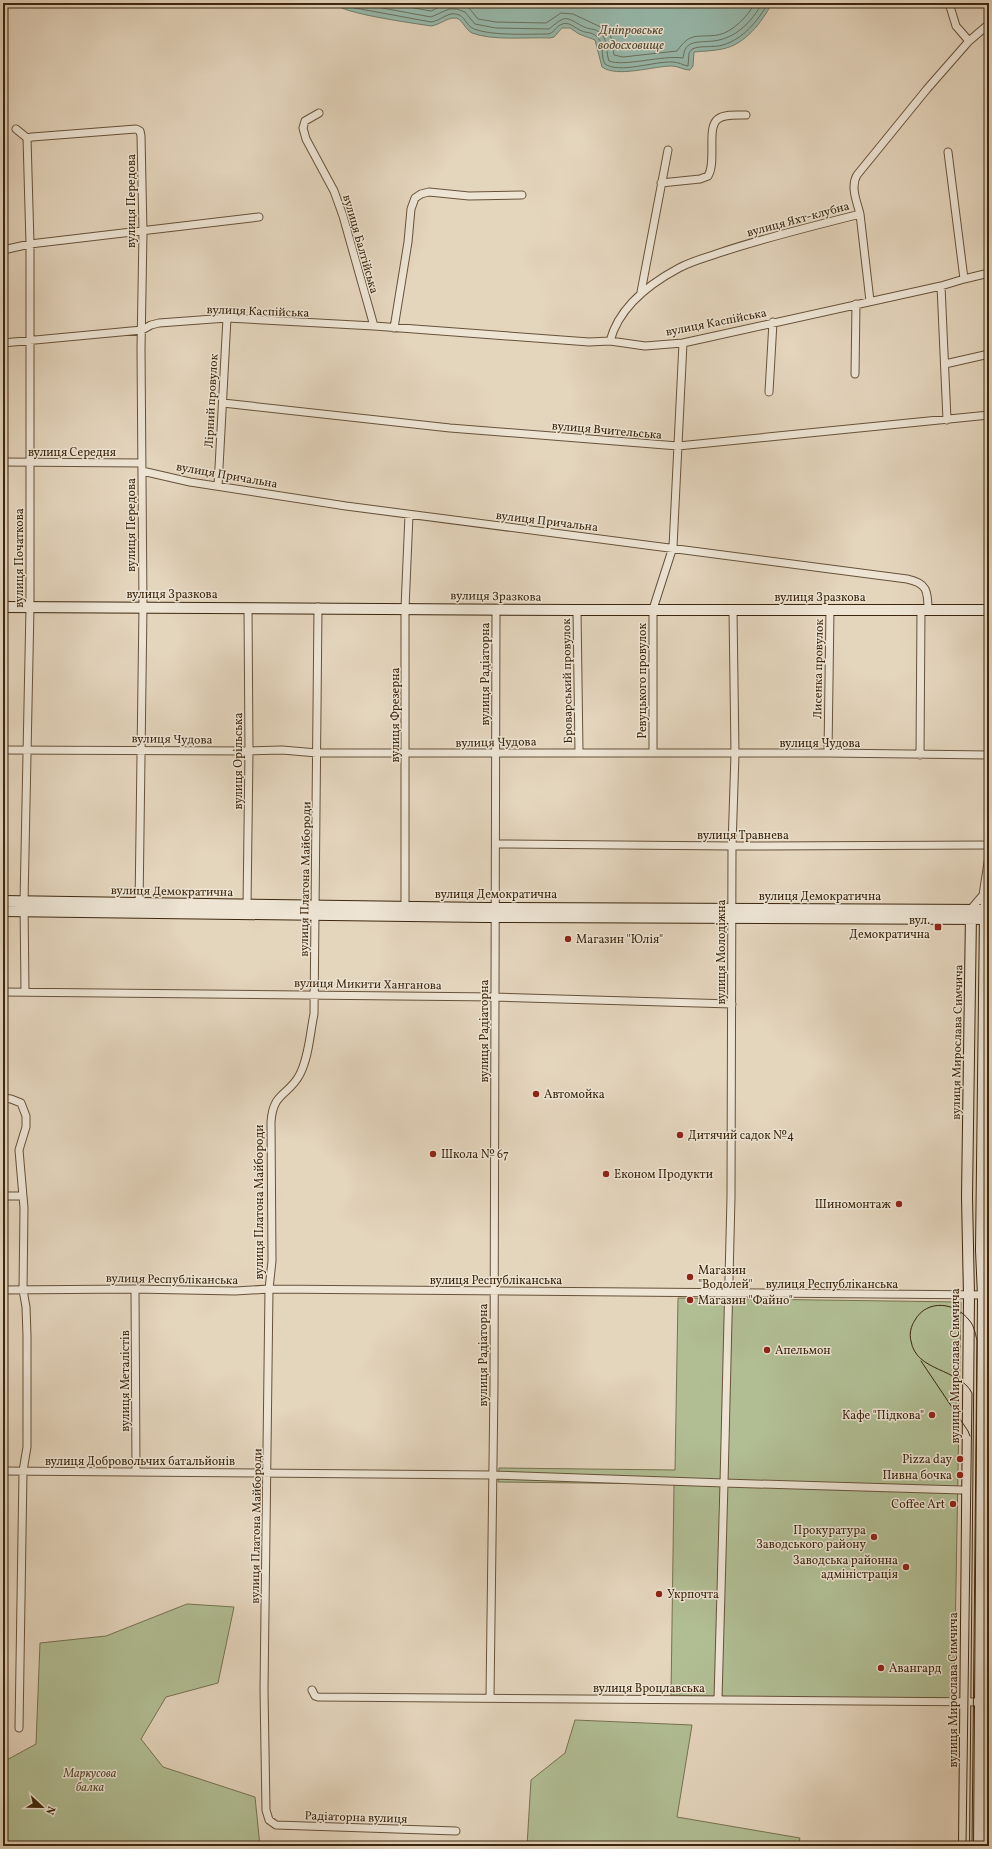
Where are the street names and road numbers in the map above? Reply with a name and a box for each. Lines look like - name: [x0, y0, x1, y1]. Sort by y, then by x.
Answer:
- street label: вулиця Передова: [124, 154, 140, 248]
- street label: вулиця Балтійська: [338, 193, 382, 296]
- street label: вулиця Яхт-клубна: [745, 199, 851, 241]
- street label: вулиця Каспійська: [206, 302, 310, 322]
- street label: вулиця Каспійська: [664, 305, 768, 341]
- street label: Лірний провулок: [202, 353, 222, 449]
- street label: вулиця Вчительська: [551, 418, 663, 444]
- street label: вулиця Середня: [28, 445, 116, 461]
- street label: вулиця Причальна: [175, 459, 279, 493]
- street label: вулиця Передова: [124, 478, 140, 572]
- street label: вулиця Початкова: [12, 508, 28, 608]
- street label: вулиця Причальна: [495, 508, 599, 536]
- street label: вулиця Зразкова: [126, 587, 218, 603]
- street label: вулиця Зразкова: [450, 588, 542, 606]
- street label: вулиця Зразкова: [774, 590, 866, 606]
- street label: Броварський провулок: [559, 618, 577, 744]
- street label: Лисенка провулок: [810, 618, 828, 719]
- street label: вулиця Радіаторна: [478, 622, 494, 726]
- street label: Ревуцького провулок: [635, 623, 651, 739]
- street label: вулиця Фрезерна: [388, 668, 404, 762]
- street label: вулиця Орільська: [231, 713, 247, 809]
- street label: вулиця Чудова: [131, 731, 213, 749]
- street label: вулиця Чудова: [455, 734, 537, 752]
- street label: вулиця Чудова: [779, 736, 861, 752]
- street label: вулиця Платона Майбороди: [297, 801, 315, 957]
- street label: вулиця Травнева: [697, 828, 789, 844]
- street label: вулиця Демократична: [111, 883, 233, 901]
- street label: вулиця Демократична: [435, 887, 557, 903]
- street label: вулиця Демократична: [759, 889, 881, 905]
- street label: вулиця Молодіжна: [714, 899, 730, 1005]
- street label: вулиця Мирослава Симчича: [949, 964, 967, 1120]
- street label: вулиця Микити Ханганова: [294, 976, 442, 994]
- street label: вулиця Радіаторна: [477, 979, 493, 1083]
- street label: вулиця Платона Майбороди: [252, 1124, 268, 1280]
- street label: вулиця Республіканська: [106, 1271, 238, 1289]
- street label: вулиця Республіканська: [430, 1273, 562, 1289]
- street label: вулиця Республіканська: [766, 1277, 898, 1293]
- street label: вулиця Мирослава Симчича: [948, 1288, 964, 1444]
- street label: вулиця Радіаторна: [476, 1303, 492, 1407]
- street label: вулиця Металістів: [118, 1330, 134, 1432]
- street label: вулиця Платона Майбороди: [248, 1448, 266, 1604]
- street label: вулиця Добровольчих батальйонів: [45, 1454, 235, 1470]
- street label: вулиця Мирослава Симчича: [946, 1612, 962, 1768]
- street label: вулиця Вроцлавська: [593, 1681, 705, 1697]
- street label: Радіаторна вулиця: [304, 1808, 408, 1828]

